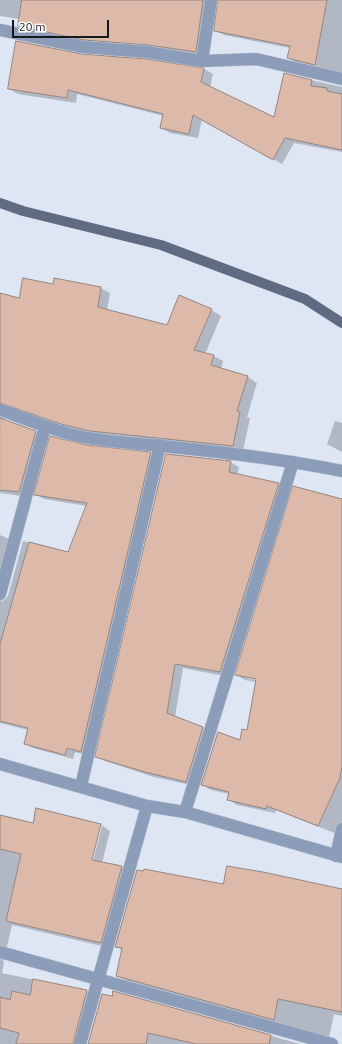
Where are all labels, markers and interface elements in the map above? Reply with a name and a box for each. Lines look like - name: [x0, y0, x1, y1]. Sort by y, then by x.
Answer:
- scale bar: [14, 12, 111, 38]
- text: 20 m: [19, 20, 46, 33]

